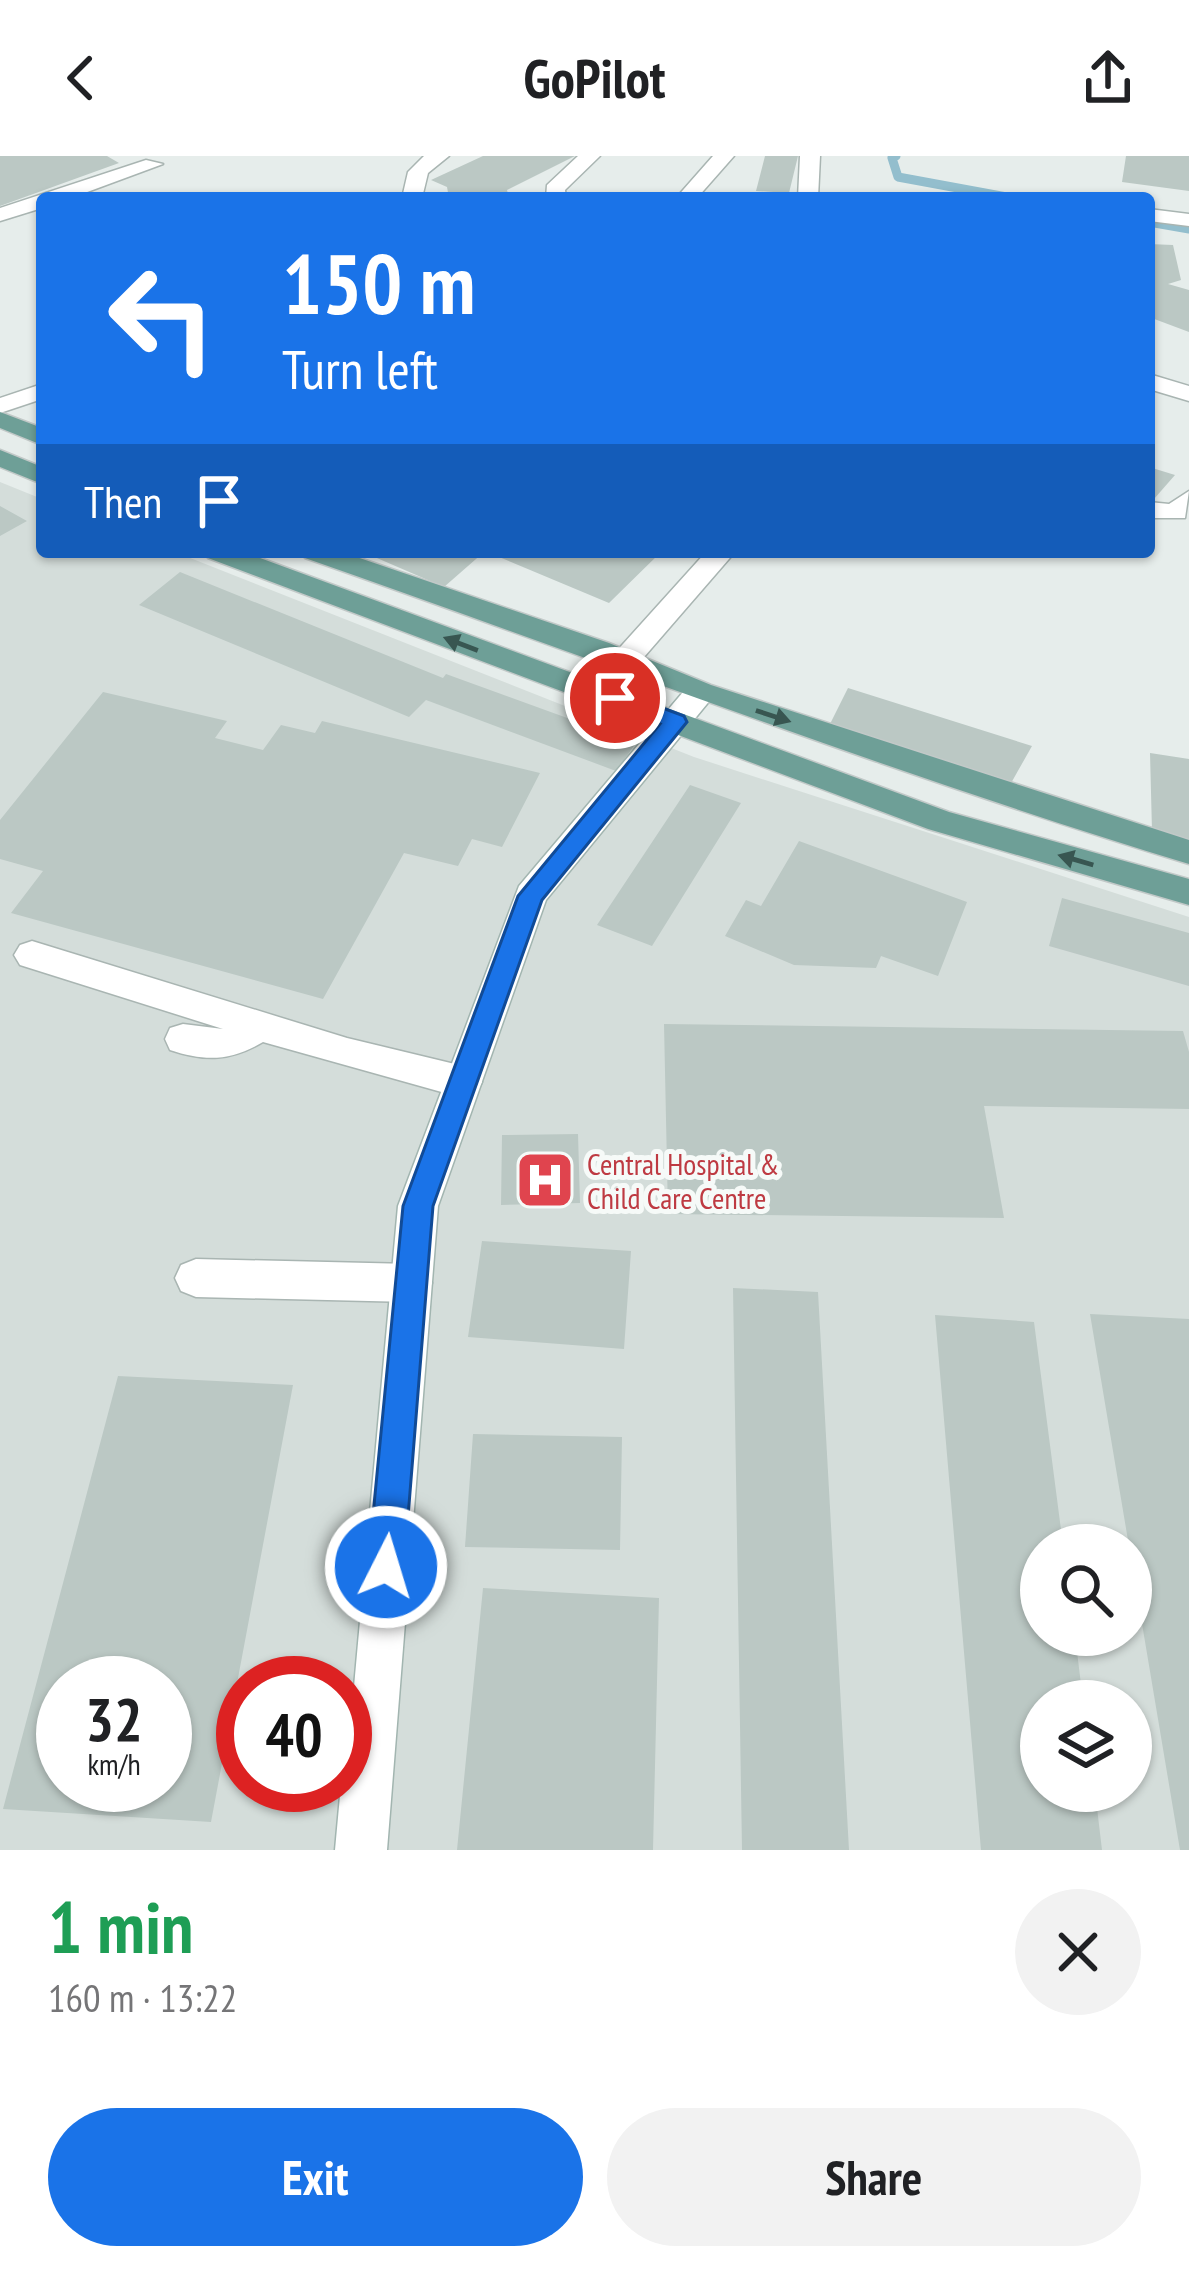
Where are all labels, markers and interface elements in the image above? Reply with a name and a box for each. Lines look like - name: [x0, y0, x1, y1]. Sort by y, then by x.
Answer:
- text: GoPilot: [524, 43, 665, 113]
- icon: back: [48, 45, 114, 111]
- icon: share: [1075, 45, 1141, 111]
- text: 150 m: [282, 228, 475, 337]
- icon: left: [84, 240, 240, 396]
- text: Turn left: [282, 334, 438, 404]
- icon: arrive: [186, 468, 252, 534]
- text: Then: [84, 472, 162, 530]
- one-way arrow: [442, 633, 478, 652]
- pin: [564, 647, 666, 749]
- icon: arrive: [582, 665, 648, 731]
- one-way arrow: [755, 707, 792, 726]
- one-way arrow: [1058, 850, 1095, 869]
- place label: Central Hospital & Child Care Centre: [587, 1144, 779, 1217]
- hospital icon: Central Hospital & Child Care Centre: [514, 1149, 576, 1211]
- position arrow: [323, 1504, 449, 1630]
- map controls: [1020, 1524, 1152, 1812]
- button: search: [1020, 1524, 1152, 1656]
- speed limit sign: 40: [216, 1656, 372, 1812]
- text: 32: [85, 1680, 143, 1758]
- button: layers: [1020, 1680, 1152, 1812]
- text: km/h: [87, 1744, 141, 1783]
- text: 1 min: [48, 1880, 193, 1973]
- button: close: [1015, 1889, 1141, 2015]
- text: 160 m · 13:22: [48, 1972, 237, 2023]
- button: Exit: [48, 2108, 583, 2246]
- button: Share: [607, 2108, 1141, 2246]

